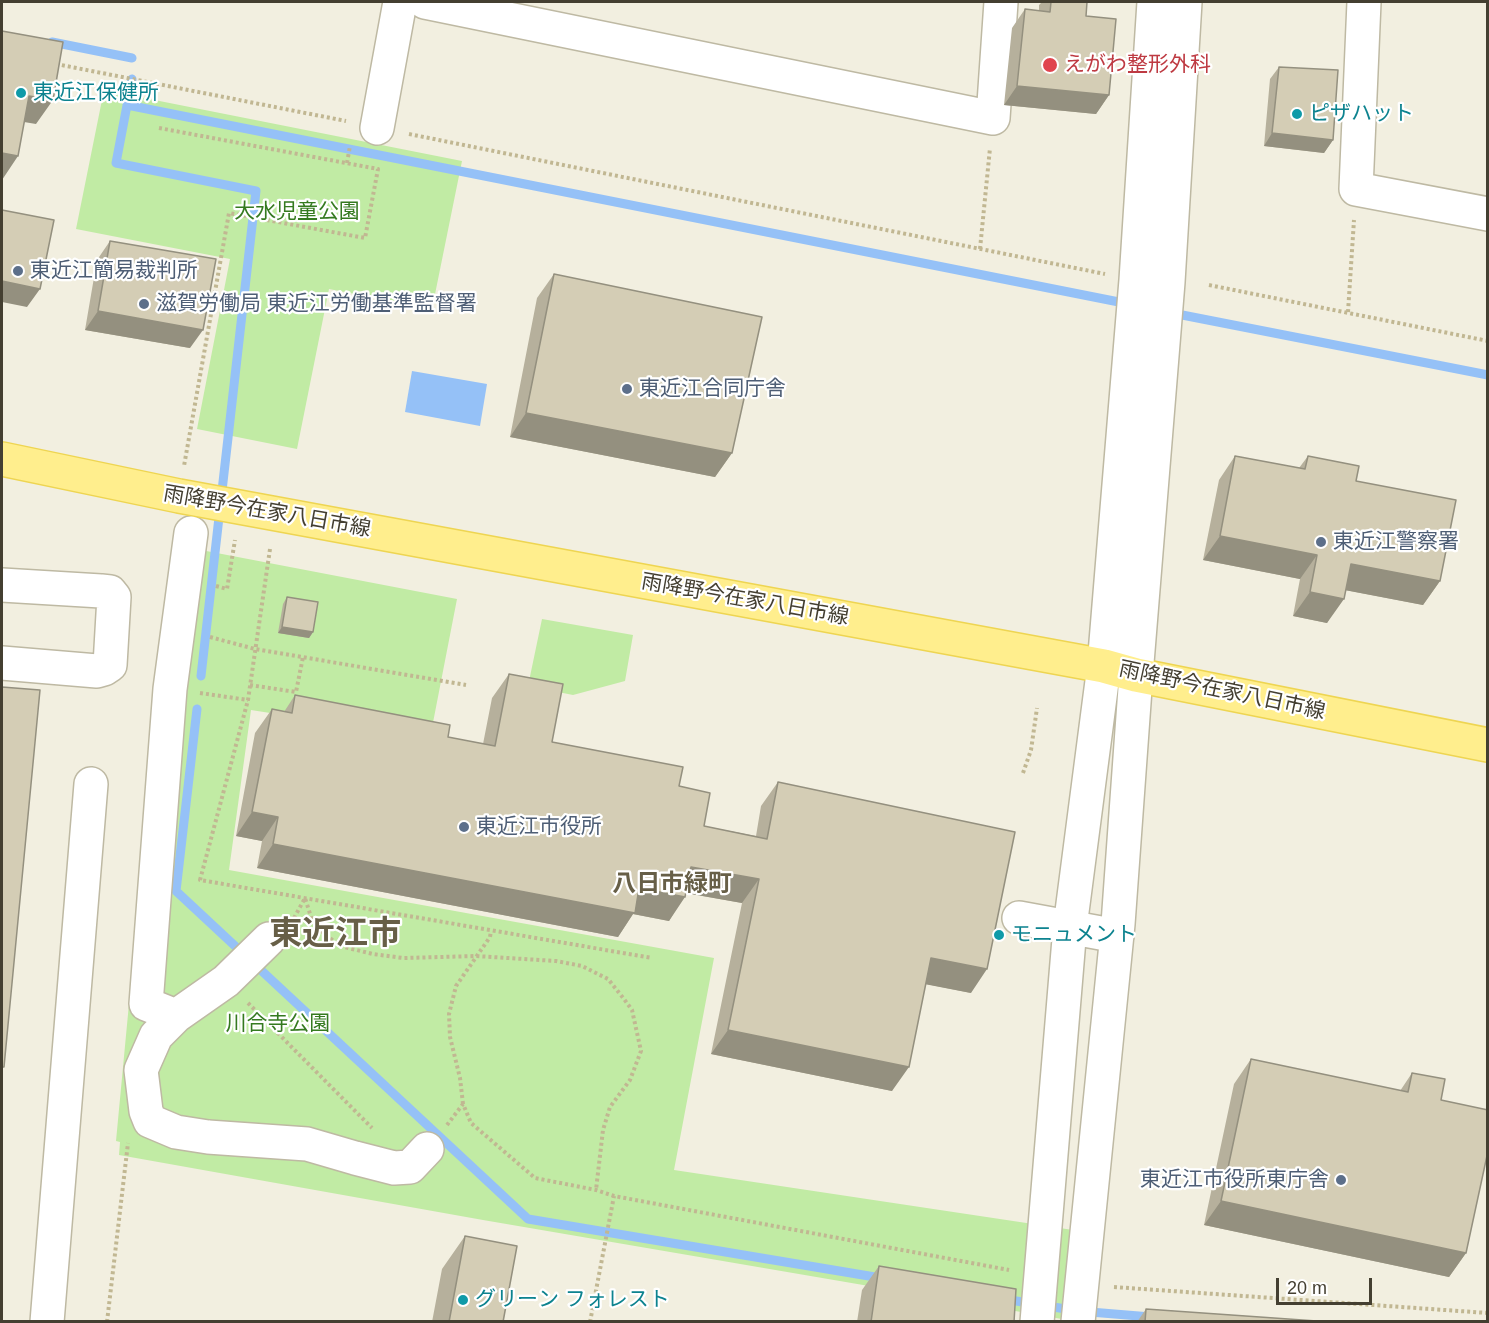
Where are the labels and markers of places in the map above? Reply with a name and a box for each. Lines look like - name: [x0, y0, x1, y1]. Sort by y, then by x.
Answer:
- place label: えがわ整形外科: [1064, 52, 1211, 78]
- marker: えがわ整形外科: [1041, 56, 1059, 74]
- place label: 東近江保健所: [33, 80, 159, 106]
- marker: 東近江保健所: [14, 86, 28, 100]
- place label: ピザハット: [1309, 101, 1414, 127]
- marker: ピザハット: [1290, 107, 1304, 121]
- place label: 東近江簡易裁判所: [30, 258, 198, 284]
- marker: 東近江簡易裁判所: [11, 264, 25, 278]
- place label: 滋賀労働局 東近江労働基準監督署: [156, 291, 477, 317]
- marker: 滋賀労働局 東近江労働基準監督署: [137, 297, 151, 311]
- place label: 東近江合同庁舎: [639, 376, 786, 402]
- marker: 東近江合同庁舎: [620, 382, 634, 396]
- place label: 東近江警察署: [1333, 529, 1459, 555]
- marker: 東近江警察署: [1314, 535, 1328, 549]
- place label: 東近江市役所: [476, 814, 602, 840]
- marker: 東近江市役所: [457, 820, 471, 834]
- place label: モニュメント: [1011, 922, 1137, 948]
- marker: モニュメント: [992, 928, 1006, 942]
- place label: 東近江市役所東庁舎: [1140, 1167, 1329, 1193]
- marker: 東近江市役所東庁舎: [1334, 1173, 1348, 1187]
- place label: グリーン フォレスト: [475, 1287, 670, 1313]
- marker: グリーン フォレスト: [456, 1293, 470, 1307]

